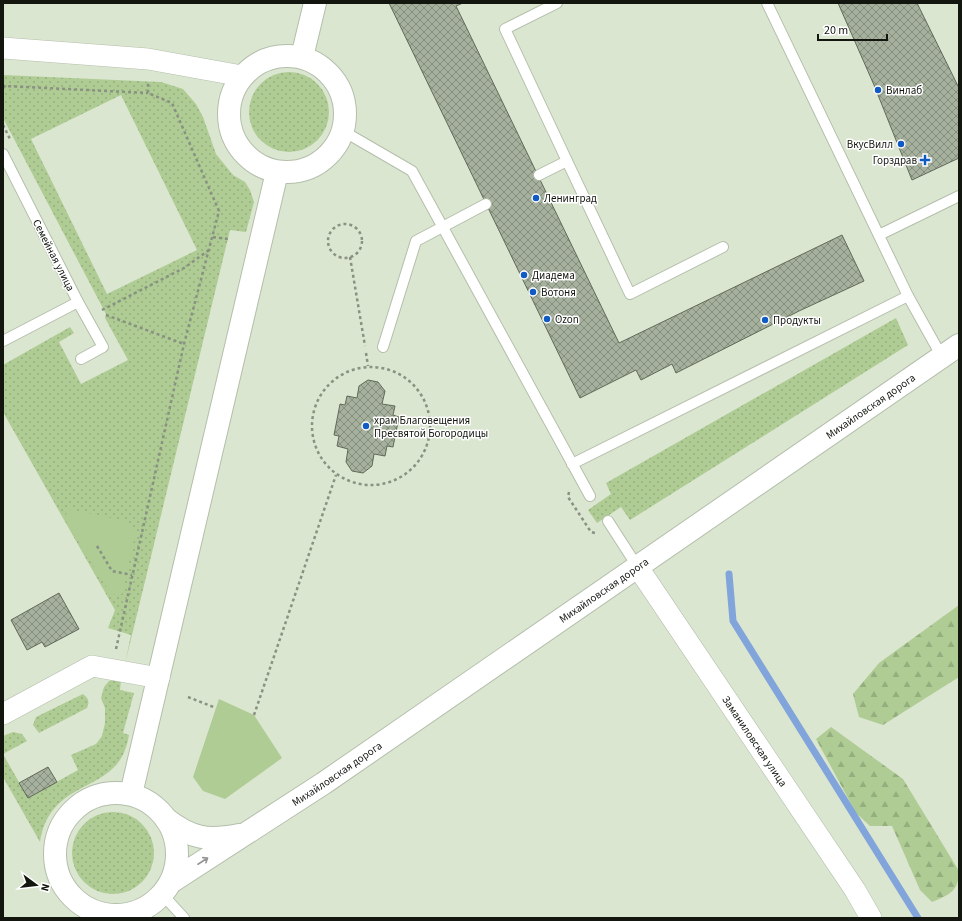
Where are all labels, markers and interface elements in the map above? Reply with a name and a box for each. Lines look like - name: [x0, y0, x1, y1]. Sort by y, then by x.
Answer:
- scale bar: [818, 16, 887, 42]
- text: 20 m: [824, 22, 848, 39]
- place label: Винлаб: [886, 83, 922, 98]
- marker: Винлаб: [873, 85, 883, 95]
- place label: ВкусВилл: [847, 137, 893, 152]
- marker: ВкусВилл: [896, 139, 906, 149]
- place label: Горздрав: [873, 153, 917, 168]
- marker: Горздрав: [920, 155, 930, 165]
- place label: Ленинград: [544, 191, 597, 206]
- marker: Ленинград: [531, 193, 541, 203]
- street label: Семейная улица: [29, 217, 78, 294]
- place label: Диадема: [532, 268, 575, 283]
- marker: Диадема: [519, 270, 529, 280]
- place label: Вотоня: [541, 285, 576, 300]
- marker: Вотоня: [528, 287, 538, 297]
- place label: Ozon: [555, 312, 579, 327]
- place label: Продукты: [773, 313, 821, 328]
- marker: Ozon: [542, 314, 552, 324]
- marker: Продукты: [760, 315, 770, 325]
- street label: Михайловская дорога: [823, 370, 918, 443]
- place label: храм Благовещения Пресвятой Богородицы: [374, 413, 488, 441]
- marker: храм Благовещения Пресвятой Богородицы: [361, 421, 371, 431]
- street label: Михайловская дорога: [556, 554, 652, 627]
- street label: Заманиловская улица: [718, 693, 790, 790]
- street label: Михайловская дорога: [289, 738, 385, 810]
- one-way arrow: [198, 857, 209, 865]
- north arrow: [16, 865, 56, 905]
- text: N: [37, 882, 53, 893]

